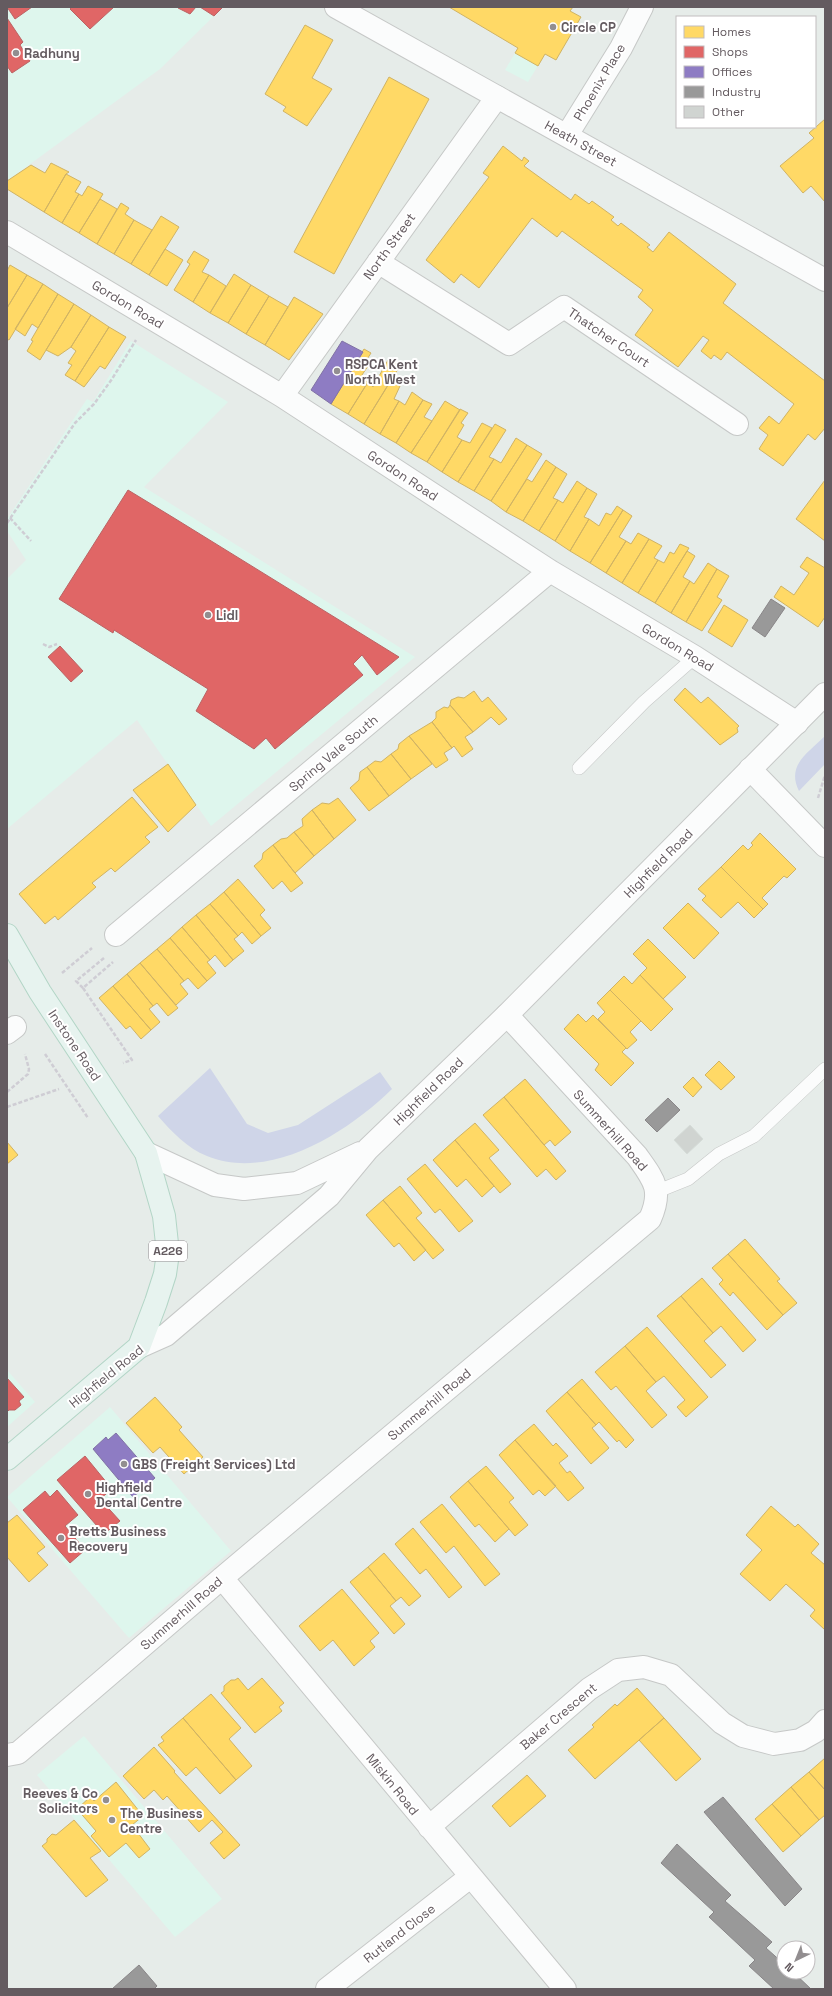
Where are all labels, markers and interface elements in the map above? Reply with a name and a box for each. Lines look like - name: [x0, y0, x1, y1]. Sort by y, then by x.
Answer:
- legend: [676, 16, 816, 128]
- place label: Circle CP: [561, 19, 616, 36]
- marker: Circle CP: [548, 22, 558, 32]
- text: Homes: [712, 24, 751, 40]
- street label: Phoenix Place: [570, 40, 629, 124]
- text: Shops: [712, 44, 748, 60]
- place label: Radhuny: [24, 45, 80, 62]
- marker: Radhuny: [11, 48, 21, 58]
- text: Offices: [712, 64, 752, 80]
- text: Industry: [712, 84, 761, 100]
- text: Other: [712, 104, 745, 120]
- street label: Heath Street: [542, 117, 620, 170]
- street label: North Street: [359, 209, 419, 283]
- street label: Gordon Road: [89, 276, 167, 333]
- street label: Thatcher Court: [564, 304, 653, 371]
- place label: RSPCA Kent North West: [345, 356, 418, 388]
- marker: RSPCA Kent North West: [332, 366, 342, 376]
- street label: Gordon Road: [364, 446, 441, 505]
- place label: Lidl: [216, 607, 238, 624]
- marker: Lidl: [203, 610, 213, 620]
- street label: Gordon Road: [639, 619, 717, 676]
- street label: Spring Vale South: [285, 711, 381, 796]
- street label: Highfield Road: [620, 825, 697, 902]
- street label: Instone Road: [44, 1006, 105, 1084]
- street label: Highfield Road: [390, 1054, 467, 1129]
- street label: Summerhill Road: [570, 1086, 652, 1175]
- road number: A226: [149, 1241, 187, 1261]
- street label: Highfield Road: [66, 1341, 147, 1412]
- street label: Summerhill Road: [384, 1365, 474, 1444]
- place label: GBS (Freight Services) Ltd: [132, 1456, 295, 1473]
- marker: GBS (Freight Services) Ltd: [119, 1459, 129, 1469]
- place label: Highfield Dental Centre: [96, 1479, 182, 1511]
- marker: Highfield Dental Centre: [83, 1489, 93, 1499]
- place label: Bretts Business Recovery: [69, 1523, 167, 1555]
- marker: Bretts Business Recovery: [56, 1533, 66, 1543]
- street label: Summerhill Road: [137, 1573, 226, 1654]
- street label: Baker Crescent: [516, 1679, 600, 1754]
- street label: Miskin Road: [363, 1750, 423, 1819]
- place label: Reeves & Co Solicitors: [23, 1785, 98, 1817]
- marker: Reeves & Co Solicitors: [101, 1795, 111, 1805]
- place label: The Business Centre: [120, 1805, 203, 1837]
- marker: The Business Centre: [107, 1815, 117, 1825]
- street label: Rutland Close: [360, 1900, 439, 1967]
- north arrow: [776, 1940, 816, 1980]
- text: N: [782, 1960, 797, 1975]

